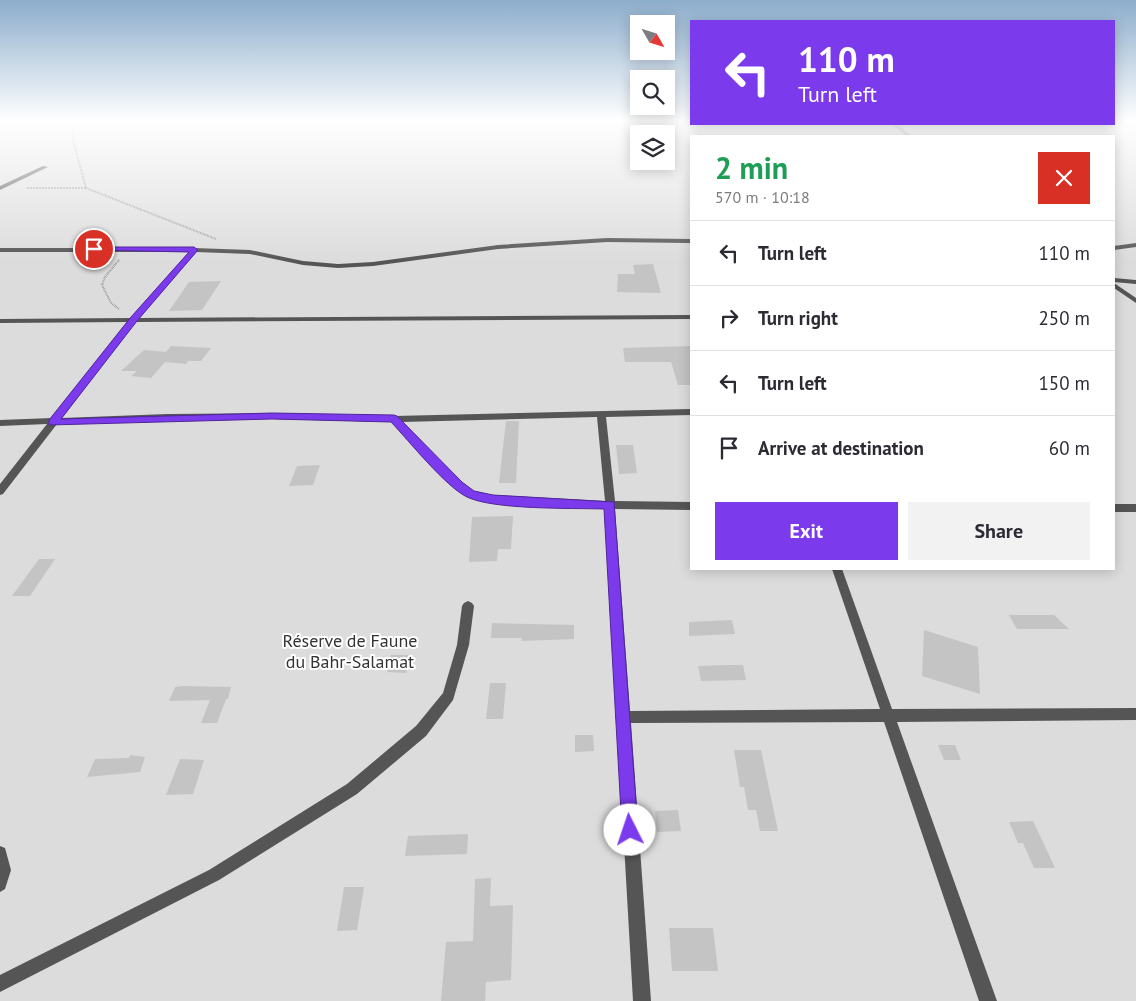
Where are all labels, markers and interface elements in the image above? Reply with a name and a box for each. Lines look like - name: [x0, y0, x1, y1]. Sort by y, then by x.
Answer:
- north arrow: [630, 15, 675, 60]
- map controls: [630, 15, 675, 170]
- text: 110 m: [798, 36, 895, 82]
- icon: left: [715, 40, 780, 105]
- button: search: [630, 70, 675, 115]
- text: Turn left: [798, 80, 877, 108]
- button: layers: [630, 125, 675, 170]
- text: 2 min: [715, 148, 788, 187]
- button: close: [1038, 152, 1090, 204]
- text: 570 m · 10:18: [715, 187, 810, 207]
- pin: [73, 228, 115, 270]
- icon: arrive: [80, 235, 108, 263]
- icon: left: [715, 239, 743, 267]
- text: Turn left: [758, 241, 827, 265]
- text: 110 m: [1038, 241, 1090, 265]
- icon: right: [715, 304, 743, 332]
- text: Turn right: [758, 306, 838, 330]
- text: 250 m: [1038, 306, 1090, 330]
- icon: left: [715, 369, 743, 397]
- text: Turn left: [758, 371, 827, 395]
- text: 150 m: [1038, 371, 1090, 395]
- icon: arrive: [715, 434, 743, 462]
- text: Arrive at destination: [758, 436, 924, 460]
- text: 60 m: [1049, 436, 1090, 460]
- button: Exit: [715, 502, 898, 560]
- button: Share: [908, 502, 1090, 560]
- park label: Réserve de Faune du Bahr-Salamat: [283, 629, 417, 673]
- position arrow: [603, 803, 655, 855]

